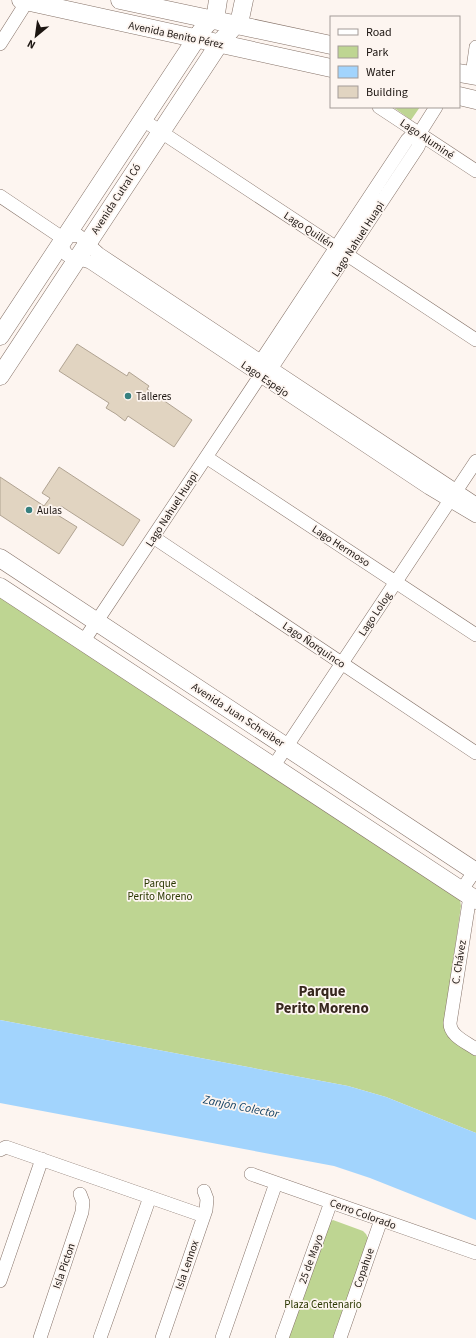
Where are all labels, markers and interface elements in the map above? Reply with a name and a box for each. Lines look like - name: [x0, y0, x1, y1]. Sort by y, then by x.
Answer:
- north arrow: [16, 16, 56, 56]
- legend: [330, 16, 460, 108]
- street label: Avenida Benito Pérez: [127, 18, 225, 52]
- text: Road: [366, 24, 392, 41]
- text: N: [25, 36, 38, 53]
- text: Park: [366, 44, 388, 61]
- text: Water: [366, 64, 396, 81]
- text: Building: [366, 84, 408, 101]
- street label: Lago Aluminé: [397, 115, 458, 163]
- street label: Avenida Cutral Có: [88, 161, 144, 237]
- street label: Lago Nahuel Huapi: [328, 198, 388, 280]
- street label: Lago Quillén: [281, 208, 337, 252]
- street label: Lago Espejo: [238, 357, 292, 401]
- place label: Talleres: [136, 389, 172, 404]
- marker: Talleres: [123, 391, 133, 401]
- street label: Lago Nahuel Huapi: [142, 468, 202, 550]
- place label: Aulas: [37, 503, 62, 518]
- marker: Aulas: [24, 505, 34, 515]
- street label: Lago Hermoso: [309, 522, 373, 570]
- street label: Lago Lolog: [355, 589, 395, 639]
- street label: Lago Ñorquinco: [280, 618, 348, 672]
- street label: Avenida Juan Schreiber: [189, 679, 288, 751]
- park label: Parque Perito Moreno: [128, 876, 192, 904]
- street label: C. Chávez: [448, 939, 470, 985]
- district label: Parque Perito Moreno: [275, 981, 369, 1019]
- water label: Zanjón Colector: [201, 1091, 281, 1123]
- street label: Cerro Colorado: [328, 1195, 398, 1233]
- street label: 25 de Mayo: [295, 1232, 327, 1286]
- street label: Isla Lennox: [172, 1238, 202, 1292]
- street label: Isla Picton: [49, 1241, 79, 1291]
- street label: Copahue: [350, 1246, 378, 1290]
- park label: Plaza Centenario: [284, 1297, 362, 1312]

